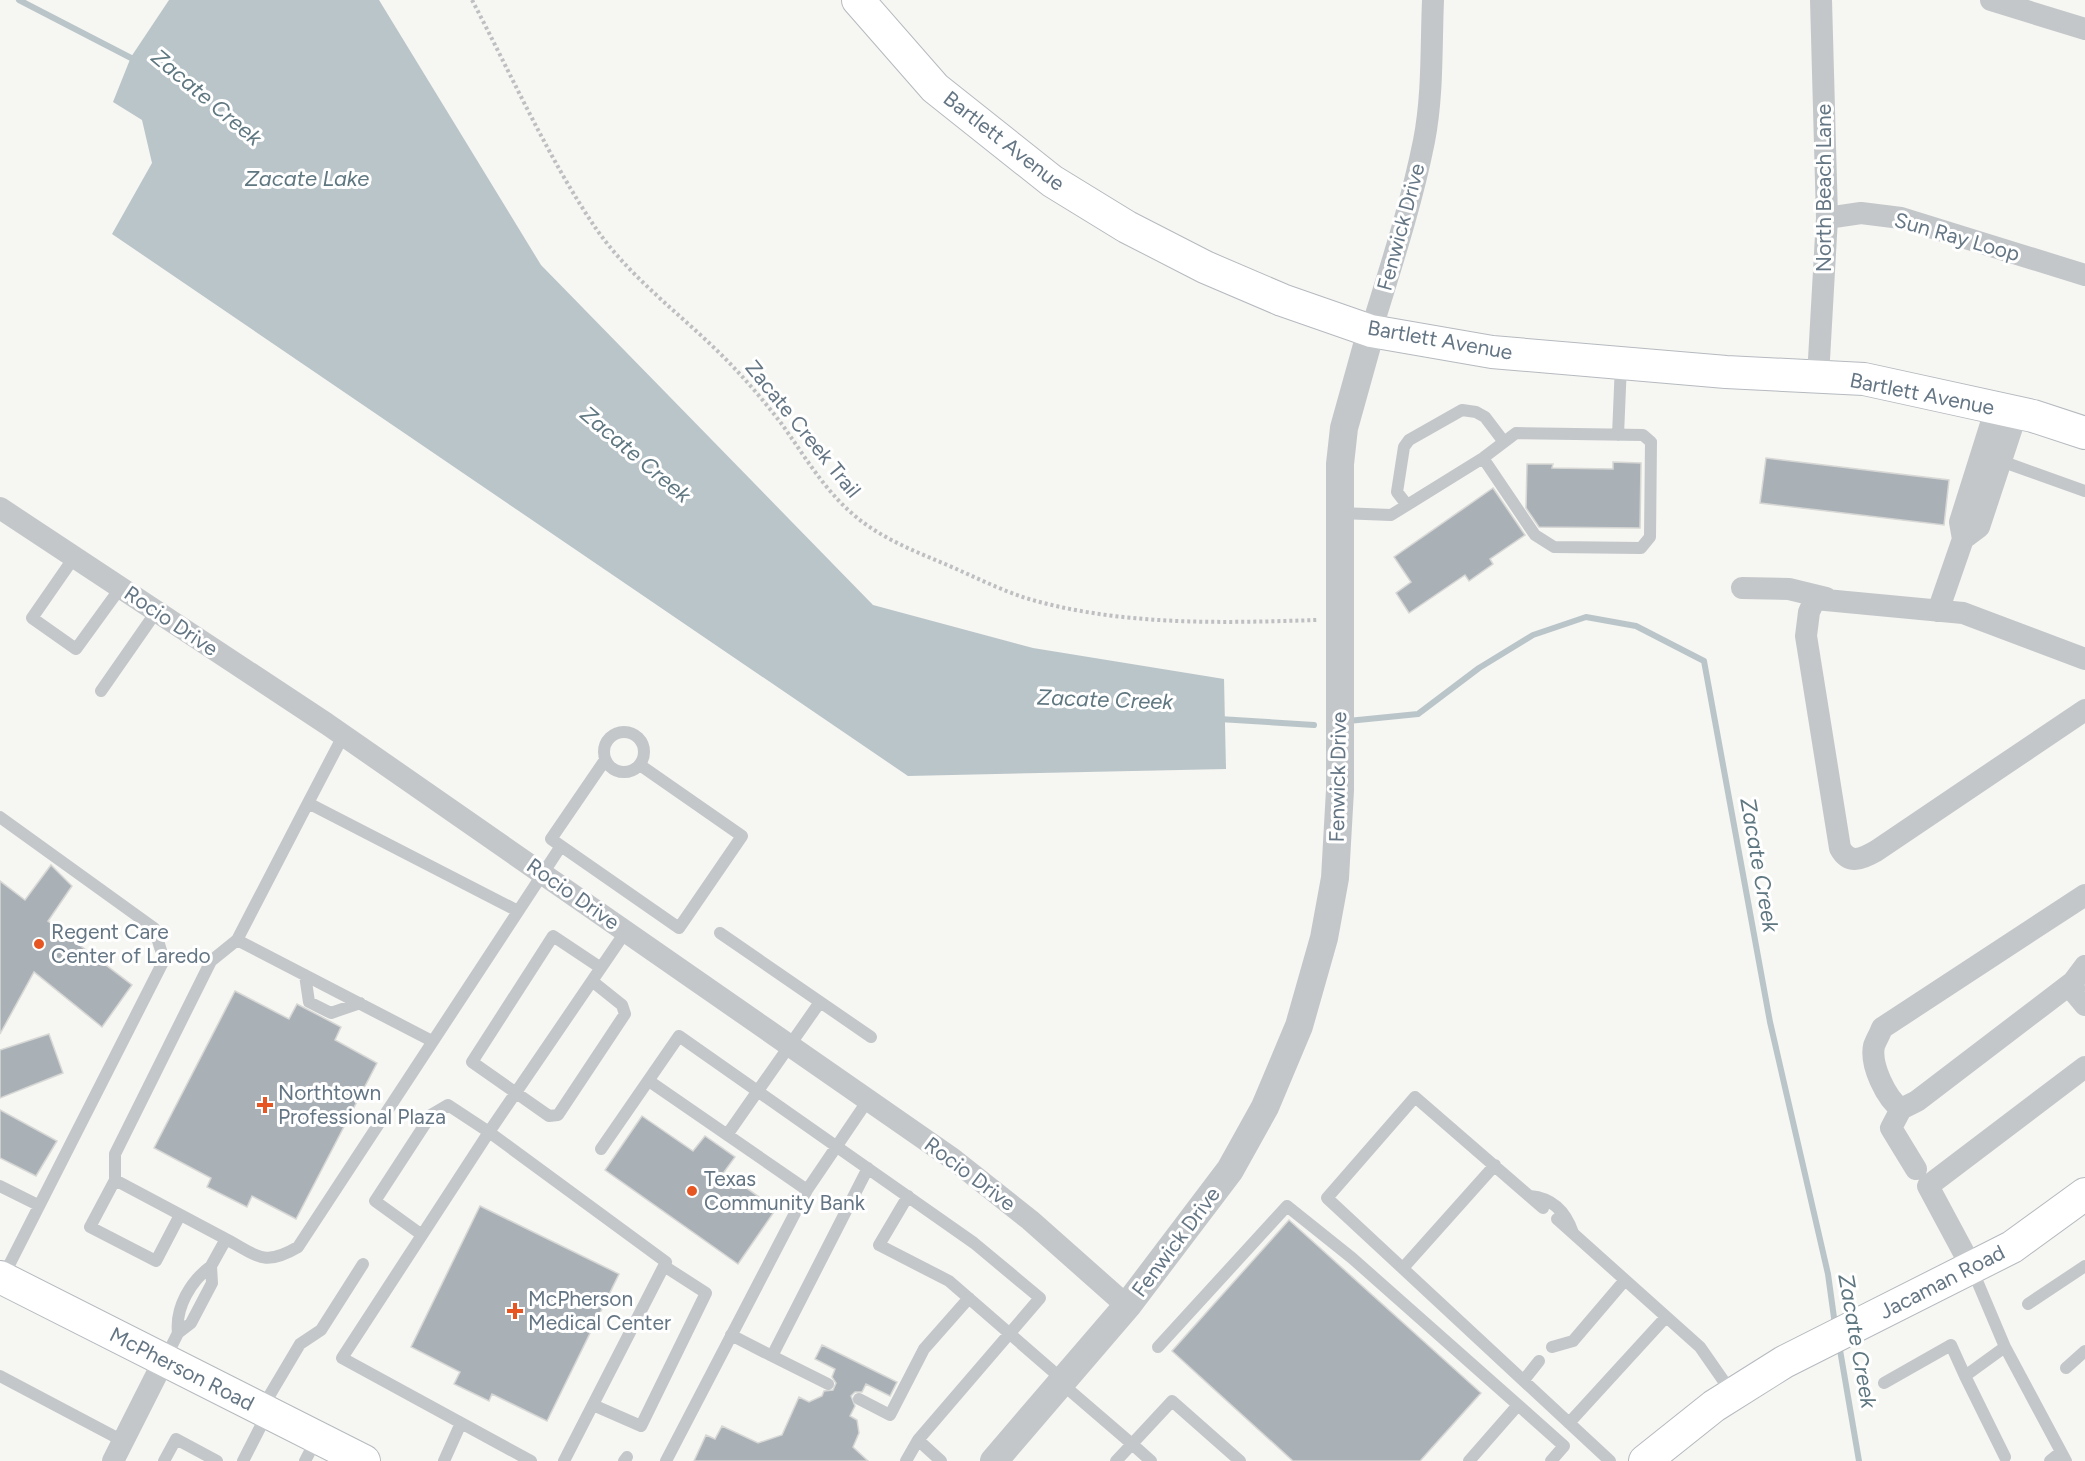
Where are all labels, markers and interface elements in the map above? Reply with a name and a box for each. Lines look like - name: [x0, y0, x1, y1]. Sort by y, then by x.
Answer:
- water label: Zacate Creek: [146, 43, 268, 152]
- street label: Bartlett Avenue: [939, 86, 1070, 196]
- street label: North Beach Lane: [1811, 104, 1836, 272]
- street label: Fenwick Drive: [1371, 160, 1430, 293]
- water label: Zacate Lake: [245, 165, 369, 192]
- street label: Sun Ray Loop: [1892, 207, 2023, 266]
- street label: Bartlett Avenue: [1366, 314, 1515, 365]
- street label: Zacate Creek Trail: [740, 355, 866, 502]
- street label: Bartlett Avenue: [1848, 367, 1997, 420]
- water label: Zacate Creek: [575, 400, 697, 509]
- street label: Rocio Drive: [120, 580, 223, 661]
- water label: Zacate Creek: [1037, 684, 1175, 715]
- street label: Fenwick Drive: [1324, 711, 1351, 843]
- water label: Zacate Creek: [1734, 796, 1785, 936]
- street label: Rocio Drive: [522, 853, 624, 935]
- place label: Regent Care Center of Laredo: [51, 919, 211, 968]
- marker: Regent Care Center of Laredo: [32, 937, 46, 951]
- place label: Northtown Professional Plaza: [278, 1080, 446, 1129]
- marker: Northtown Professional Plaza: [256, 1096, 274, 1114]
- street label: Rocio Drive: [920, 1131, 1021, 1216]
- place label: Texas Community Bank: [704, 1166, 866, 1215]
- street label: Fenwick Drive: [1126, 1182, 1225, 1302]
- marker: Texas Community Bank: [685, 1184, 699, 1198]
- street label: Jacaman Road: [1875, 1239, 2009, 1324]
- water label: Zacate Creek: [1832, 1272, 1883, 1412]
- place label: McPherson Medical Center: [528, 1286, 671, 1335]
- marker: McPherson Medical Center: [506, 1302, 524, 1320]
- street label: McPherson Road: [106, 1321, 259, 1416]

